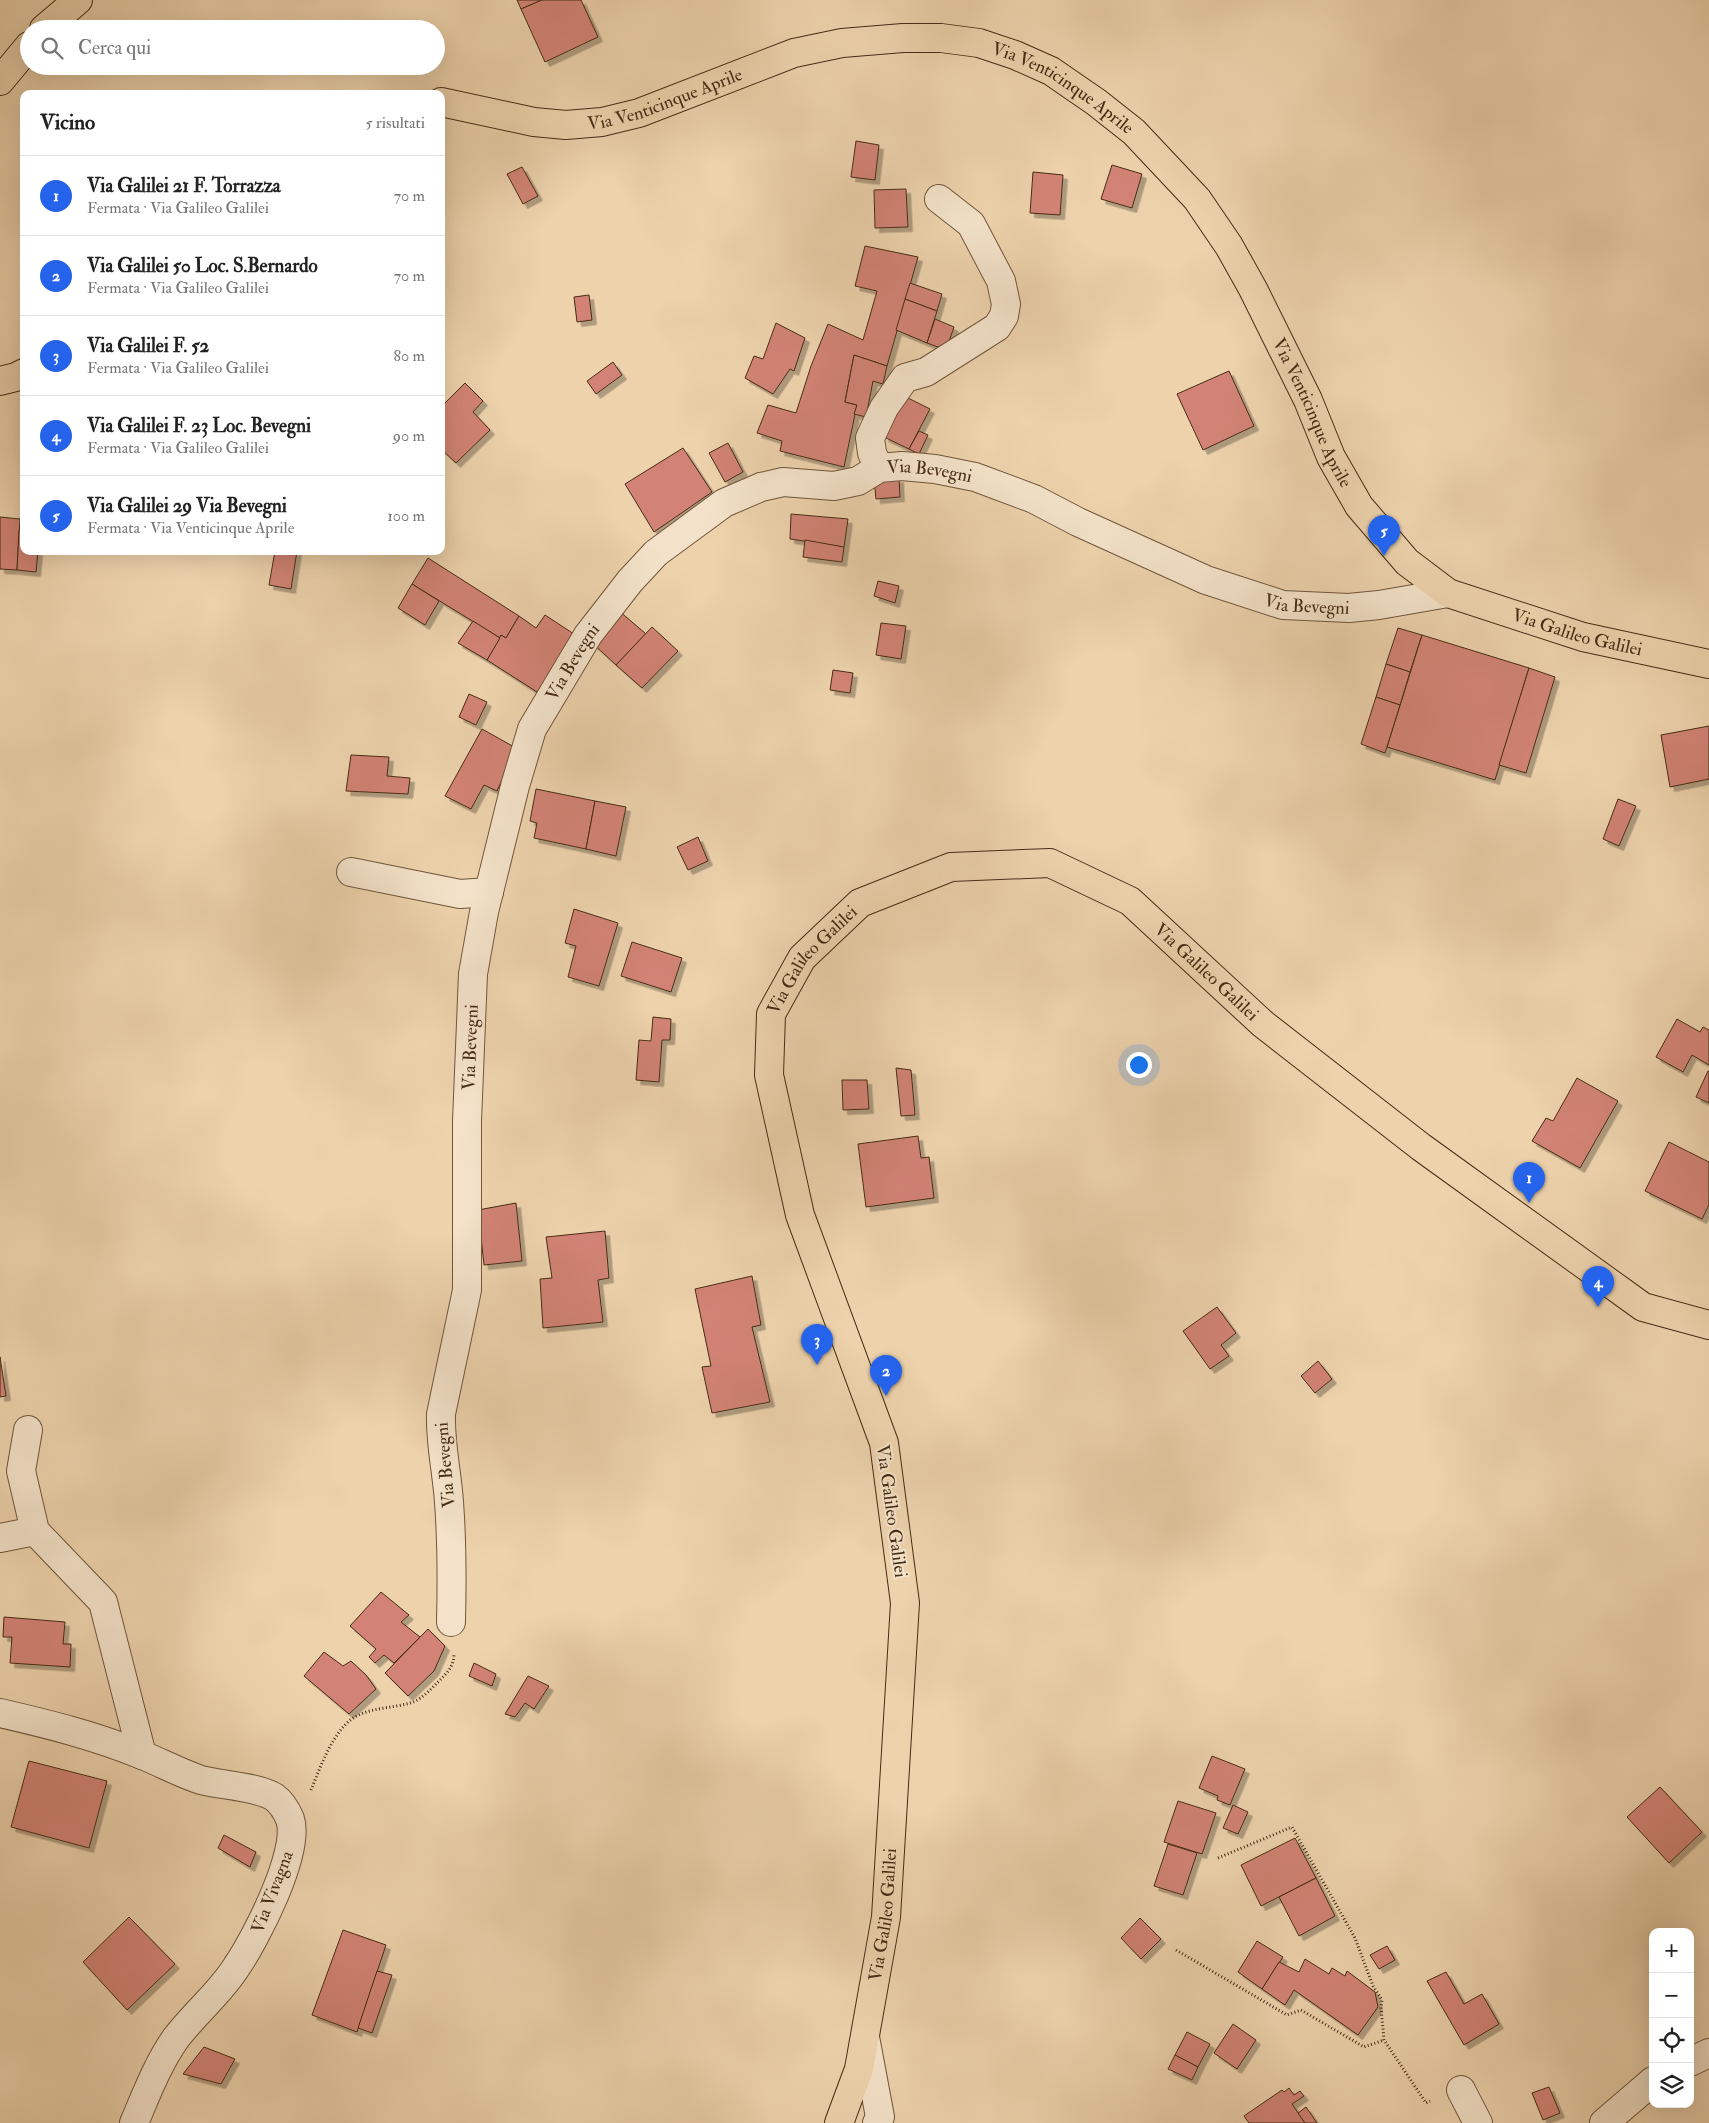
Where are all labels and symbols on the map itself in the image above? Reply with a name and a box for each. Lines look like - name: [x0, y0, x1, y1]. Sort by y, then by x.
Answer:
- street label: Via Venticinque Aprile: [989, 37, 1139, 140]
- street label: Via Venticinque Aprile: [586, 63, 746, 135]
- street label: Via Venticinque Aprile: [1267, 334, 1357, 492]
- street label: Via Bevegni: [886, 455, 974, 488]
- pin: 5: [1368, 515, 1400, 556]
- street label: Via Bevegni: [1261, 589, 1350, 620]
- street label: Via Galileo Galilei: [1509, 604, 1645, 661]
- street label: Via Bevegni: [541, 619, 605, 705]
- street label: Via Galileo Galilei: [762, 901, 862, 1018]
- street label: Via Galileo Galilei: [1149, 918, 1263, 1026]
- street label: Via Bevegni: [457, 1004, 484, 1091]
- your location: [1126, 1052, 1152, 1078]
- pin: 1: [1513, 1162, 1545, 1203]
- pin: 4: [1582, 1266, 1614, 1307]
- pin: 3: [801, 1324, 833, 1365]
- pin: 2: [870, 1355, 902, 1396]
- street label: Via Bevegni: [430, 1421, 461, 1509]
- street label: Via Galileo Galilei: [871, 1443, 912, 1579]
- street label: Via Vivagna: [246, 1847, 299, 1937]
- street label: Via Galileo Galilei: [864, 1847, 902, 1983]

